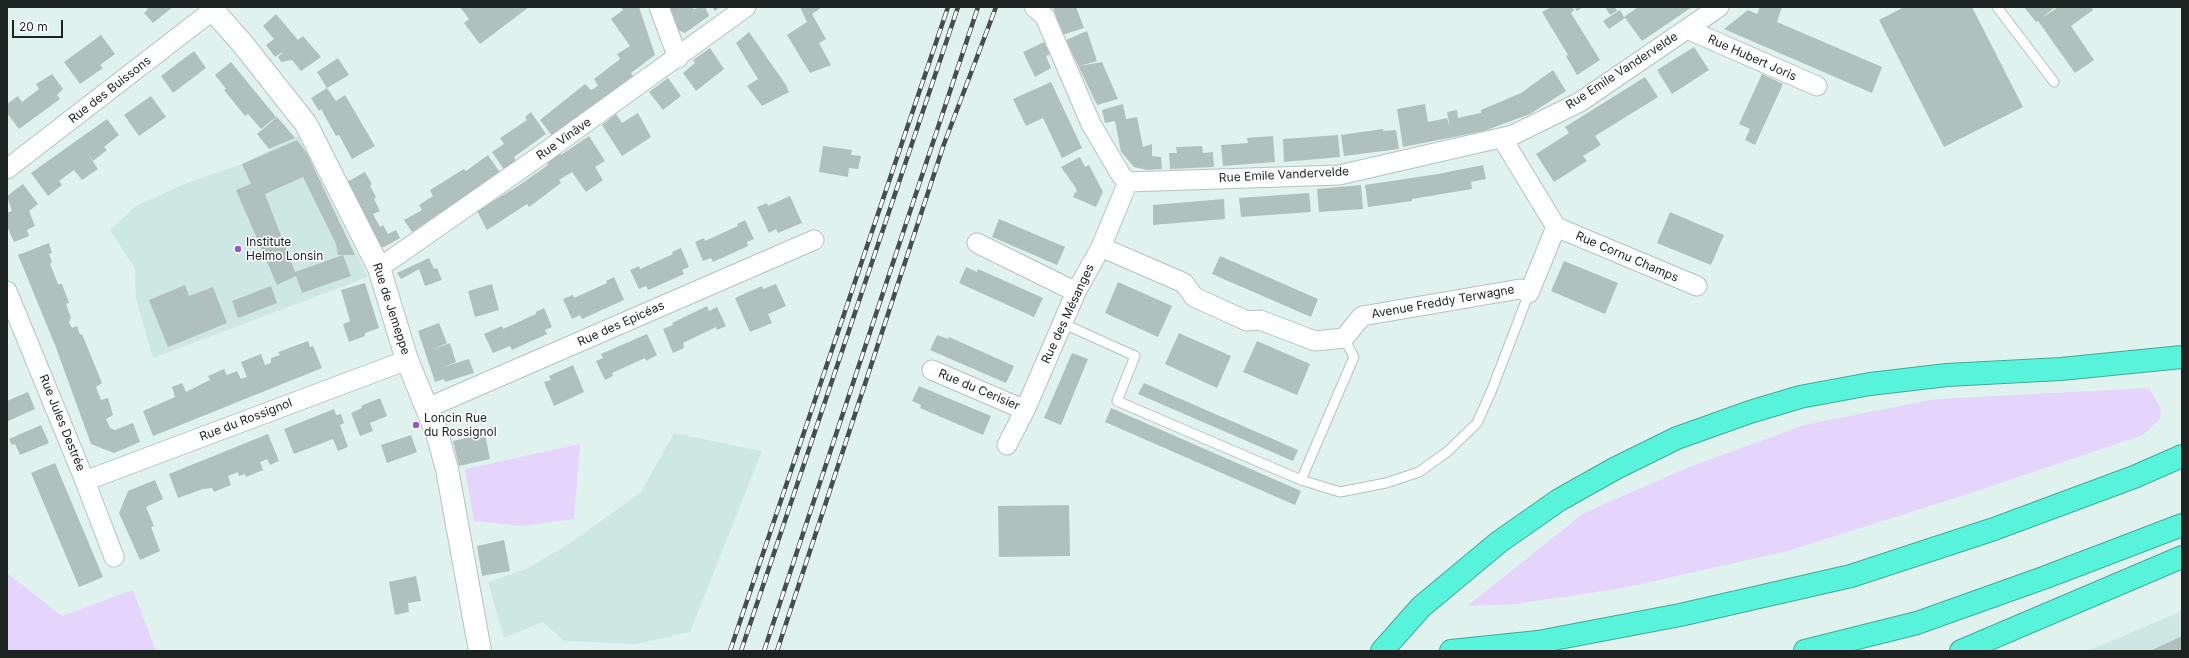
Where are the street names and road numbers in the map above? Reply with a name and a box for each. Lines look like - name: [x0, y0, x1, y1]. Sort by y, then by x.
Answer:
- street label: Rue Emile Vandervelde: [1563, 29, 1681, 113]
- street label: Rue Hubert Joris: [1705, 32, 1799, 84]
- street label: Rue des Buissons: [66, 53, 154, 127]
- street label: Rue Vinâve: [534, 115, 594, 163]
- street label: Rue Emile Vandervelde: [1219, 164, 1349, 186]
- street label: Rue Cornu Champs: [1573, 229, 1681, 285]
- street label: Rue de Jemeppe: [369, 261, 413, 357]
- street label: Rue des Mésanges: [1039, 262, 1097, 366]
- street label: Avenue Freddy Terwagne: [1370, 282, 1516, 322]
- street label: Rue des Epicéas: [575, 298, 667, 350]
- street label: Rue du Cerisier: [936, 366, 1022, 414]
- street label: Rue Jules Destrée: [36, 373, 88, 473]
- street label: Rue du Rossignol: [198, 396, 294, 444]

